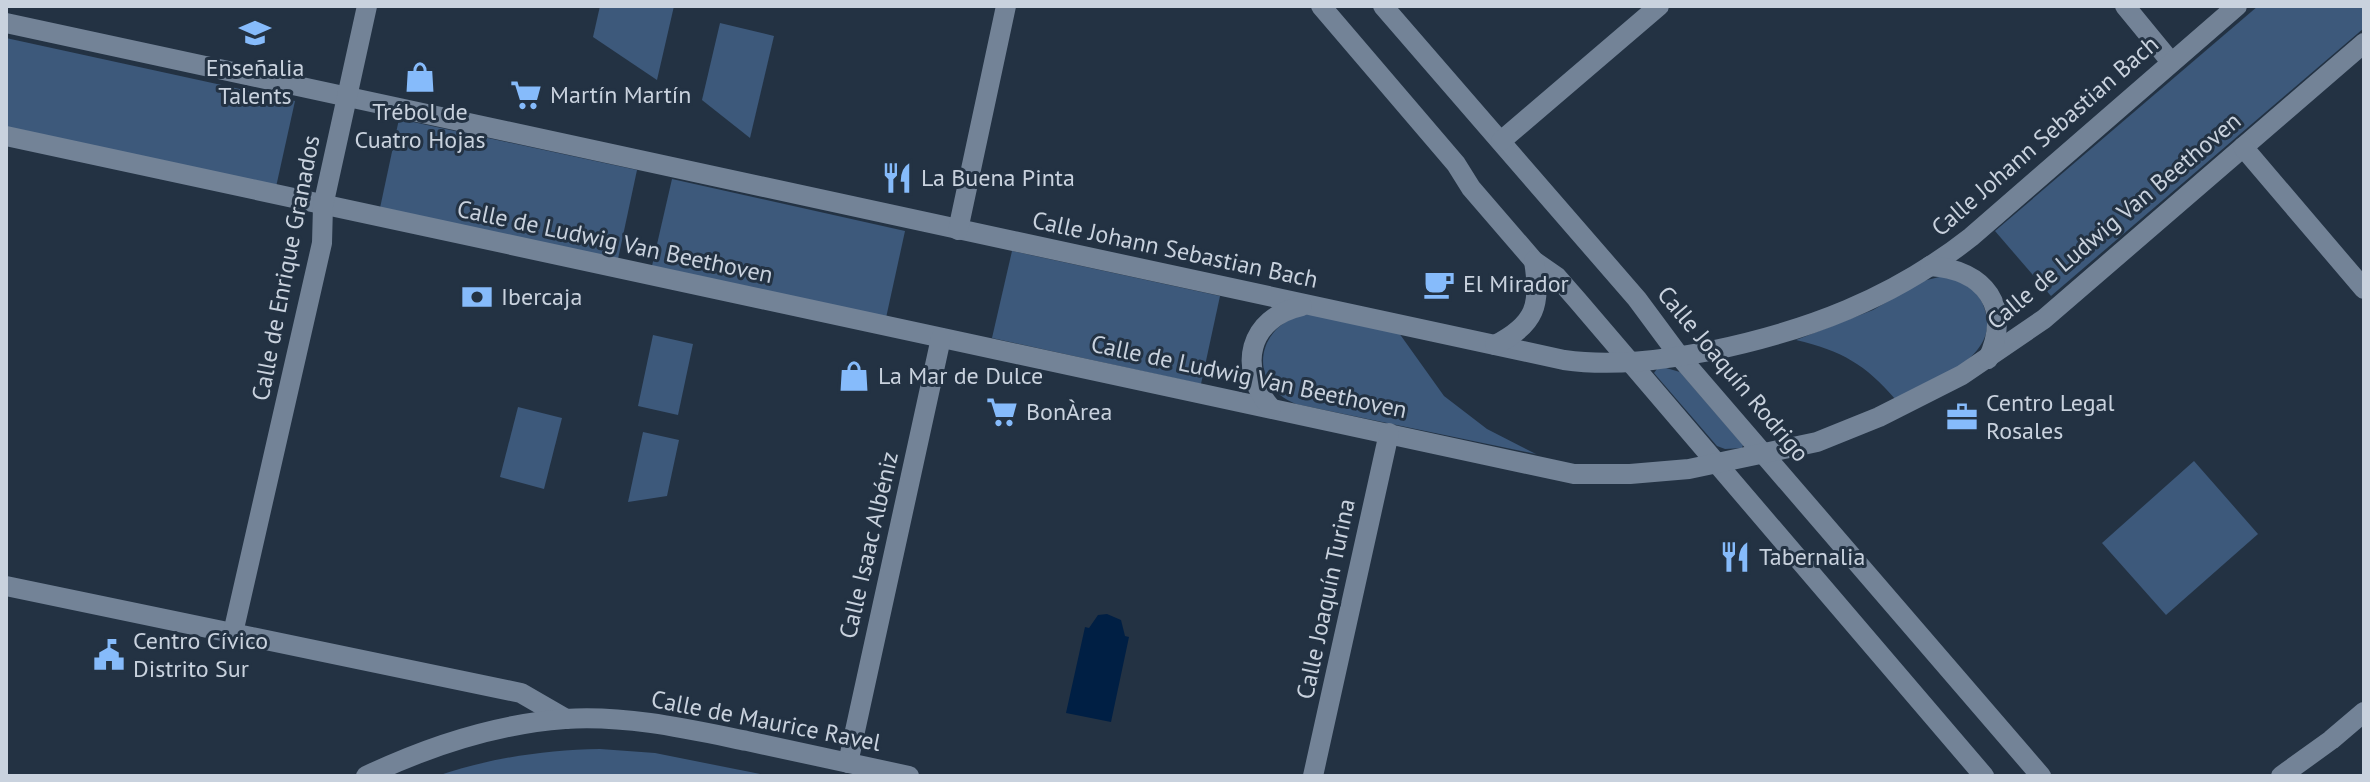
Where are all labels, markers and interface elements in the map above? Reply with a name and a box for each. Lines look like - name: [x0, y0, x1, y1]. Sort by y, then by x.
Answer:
- school or university icon: Enseñalia Talents: [238, 16, 272, 50]
- street label: Calle Johann Sebastian Bach: [1925, 28, 2165, 243]
- place label: Enseñalia Talents: [206, 52, 304, 111]
- shop icon: Trébol de Cuatro Hojas: [403, 60, 437, 94]
- supermarket icon: Martín Martín: [509, 78, 543, 112]
- place label: Martín Martín: [550, 79, 691, 110]
- place label: Trébol de Cuatro Hojas: [354, 96, 486, 155]
- street label: Calle de Ludwig Van Beethoven: [1980, 105, 2247, 336]
- street label: Calle de Enrique Granados: [245, 132, 326, 403]
- restaurant icon: La Buena Pinta: [880, 161, 914, 195]
- place label: La Buena Pinta: [921, 162, 1075, 193]
- street label: Calle de Ludwig Van Beethoven: [454, 193, 776, 290]
- street label: Calle Johann Sebastian Bach: [1029, 204, 1321, 295]
- cafe icon: El Mirador: [1422, 267, 1456, 301]
- place label: El Mirador: [1463, 268, 1569, 299]
- street label: Calle Joaquín Rodrigo: [1651, 279, 1816, 468]
- bank icon: Ibercaja: [460, 280, 494, 314]
- place label: Ibercaja: [501, 281, 582, 312]
- street label: Calle de Ludwig Van Beethoven: [1088, 328, 1410, 425]
- shop icon: La Mar de Dulce: [837, 359, 871, 393]
- place label: La Mar de Dulce: [878, 360, 1043, 391]
- place label: Centro Legal Rosales: [1986, 387, 2114, 446]
- supermarket icon: BonÀrea: [985, 395, 1019, 429]
- place label: BonÀrea: [1026, 396, 1112, 427]
- office icon: Centro Legal Rosales: [1945, 400, 1979, 434]
- street label: Calle Isaac Albéniz: [832, 448, 905, 641]
- street label: Calle Joaquín Turina: [1289, 496, 1362, 702]
- restaurant icon: Tabernalia: [1718, 540, 1752, 574]
- place label: Tabernalia: [1759, 541, 1865, 572]
- place label: Centro Cívico Distrito Sur: [133, 625, 268, 684]
- public building icon: Centro Cívico Distrito Sur: [92, 638, 126, 672]
- street label: Calle de Maurice Ravel: [649, 683, 883, 758]

